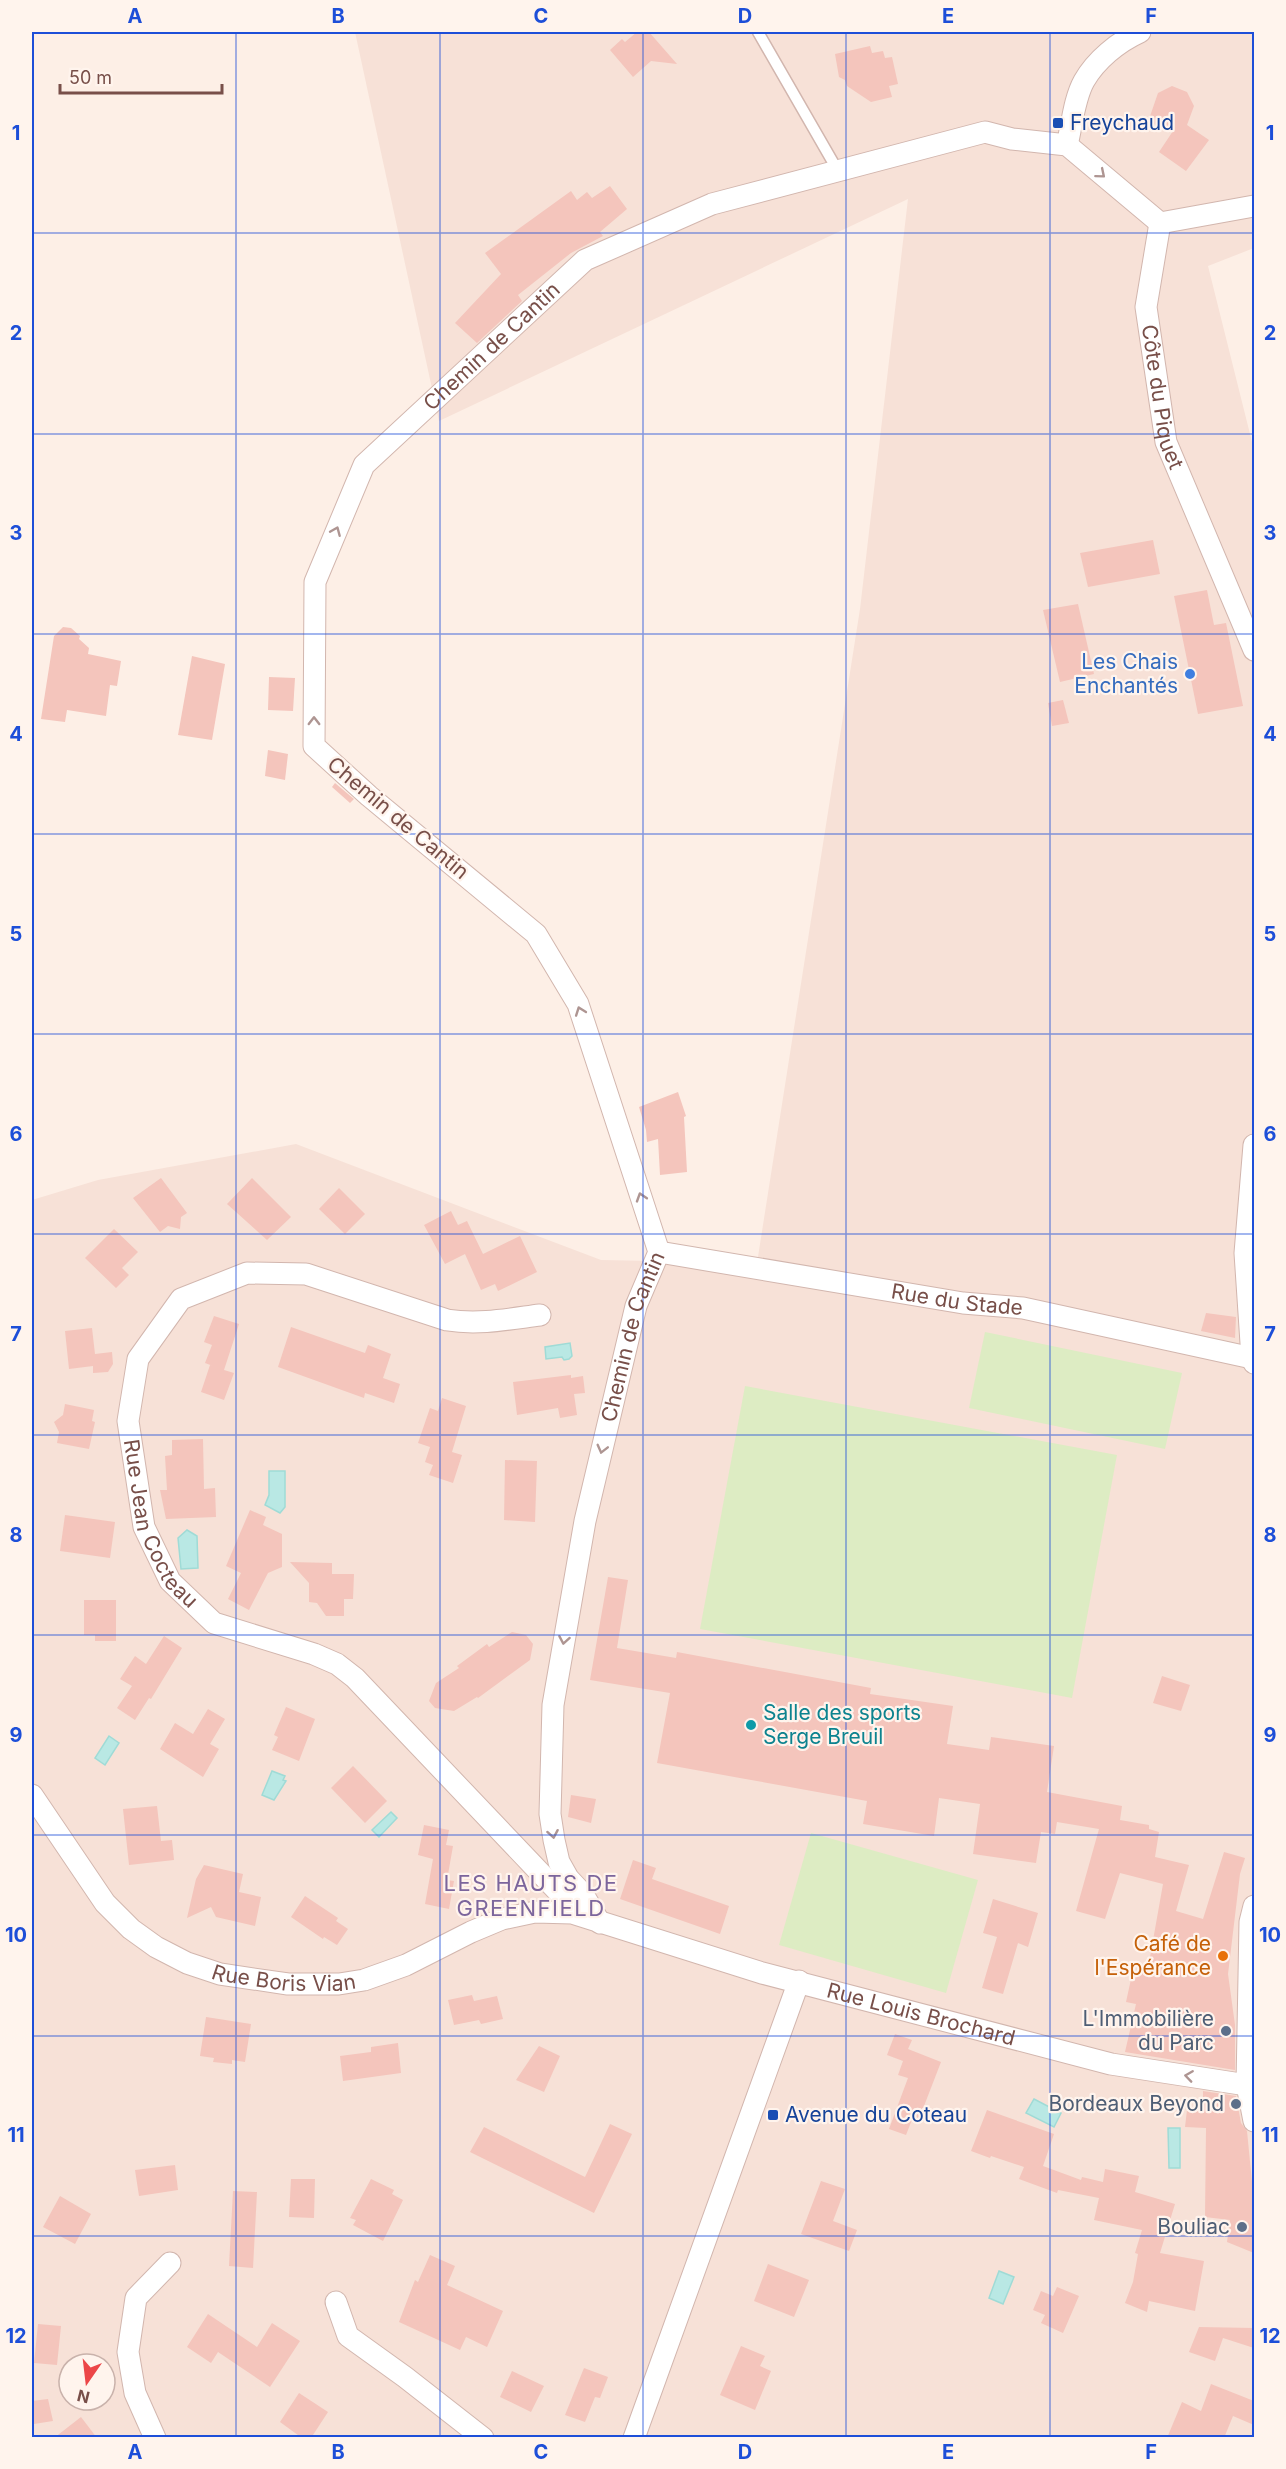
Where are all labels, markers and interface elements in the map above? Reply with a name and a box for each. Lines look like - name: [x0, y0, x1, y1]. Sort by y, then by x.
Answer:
- text: A: [128, 4, 143, 28]
- text: B: [331, 4, 345, 28]
- text: C: [534, 4, 548, 28]
- text: D: [738, 4, 752, 28]
- text: E: [942, 4, 954, 28]
- text: F: [1145, 4, 1157, 28]
- scale bar: [60, 57, 222, 95]
- text: 50 m: [69, 67, 112, 88]
- place label: Freychaud: [1070, 110, 1174, 135]
- marker: Freychaud: [1051, 116, 1065, 130]
- text: 1: [12, 121, 20, 145]
- text: 1: [1266, 121, 1274, 145]
- one-way arrow: [1094, 167, 1105, 178]
- street label: Chemin de Cantin: [418, 277, 565, 415]
- text: 2: [10, 321, 22, 345]
- text: 2: [1264, 321, 1276, 345]
- street label: Côte du Piquet: [1137, 323, 1189, 473]
- text: 3: [10, 521, 22, 545]
- text: 3: [1264, 521, 1276, 545]
- one-way arrow: [329, 526, 341, 537]
- place label: Les Chais Enchantés: [1074, 649, 1178, 698]
- marker: Les Chais Enchantés: [1183, 667, 1197, 681]
- one-way arrow: [308, 717, 320, 726]
- text: 4: [9, 722, 23, 746]
- text: 4: [1263, 722, 1277, 746]
- street label: Chemin de Cantin: [323, 751, 474, 884]
- text: 5: [10, 922, 22, 946]
- text: 5: [1264, 922, 1276, 946]
- one-way arrow: [574, 1007, 587, 1017]
- text: 6: [10, 1122, 23, 1146]
- text: 6: [1264, 1122, 1277, 1146]
- one-way arrow: [636, 1192, 648, 1203]
- street label: Chemin de Cantin: [596, 1248, 670, 1425]
- street label: Rue du Stade: [889, 1278, 1024, 1320]
- text: 7: [10, 1322, 22, 1346]
- text: 7: [1264, 1322, 1276, 1346]
- street label: Rue Jean Cocteau: [119, 1438, 203, 1613]
- one-way arrow: [596, 1444, 609, 1454]
- text: 8: [9, 1523, 23, 1547]
- text: 8: [1263, 1523, 1277, 1547]
- one-way arrow: [558, 1635, 571, 1645]
- place label: Salle des sports Serge Breuil: [763, 1700, 921, 1749]
- marker: Salle des sports Serge Breuil: [744, 1718, 758, 1732]
- text: 9: [10, 1723, 23, 1747]
- text: 9: [1264, 1723, 1277, 1747]
- one-way arrow: [546, 1828, 559, 1838]
- district label: LES HAUTS DE GREENFIELD: [443, 1870, 619, 1921]
- text: 10: [5, 1923, 27, 1947]
- text: 10: [1259, 1923, 1281, 1947]
- place label: Café de l'Espérance: [1094, 1931, 1211, 1980]
- marker: Café de l'Espérance: [1216, 1949, 1230, 1963]
- street label: Rue Boris Vian: [209, 1959, 358, 1996]
- street label: Rue Louis Brochard: [824, 1977, 1018, 2050]
- place label: L'Immobilière du Parc: [1083, 2006, 1214, 2055]
- marker: L'Immobilière du Parc: [1219, 2024, 1233, 2038]
- one-way arrow: [1184, 2070, 1193, 2082]
- place label: Bordeaux Beyond: [1048, 2091, 1224, 2116]
- marker: Bordeaux Beyond: [1229, 2097, 1243, 2111]
- place label: Avenue du Coteau: [785, 2102, 967, 2127]
- marker: Avenue du Coteau: [766, 2108, 780, 2122]
- text: 11: [7, 2123, 25, 2147]
- text: 11: [1261, 2123, 1279, 2147]
- place label: Bouliac: [1157, 2214, 1230, 2239]
- marker: Bouliac: [1235, 2220, 1249, 2234]
- text: 12: [5, 2324, 27, 2348]
- text: 12: [1259, 2324, 1281, 2348]
- north arrow: [57, 2352, 117, 2412]
- text: N: [75, 2385, 92, 2408]
- text: A: [128, 2440, 143, 2464]
- text: B: [331, 2440, 345, 2464]
- text: C: [534, 2440, 548, 2464]
- text: D: [738, 2440, 752, 2464]
- text: E: [942, 2440, 954, 2464]
- text: F: [1145, 2440, 1157, 2464]

